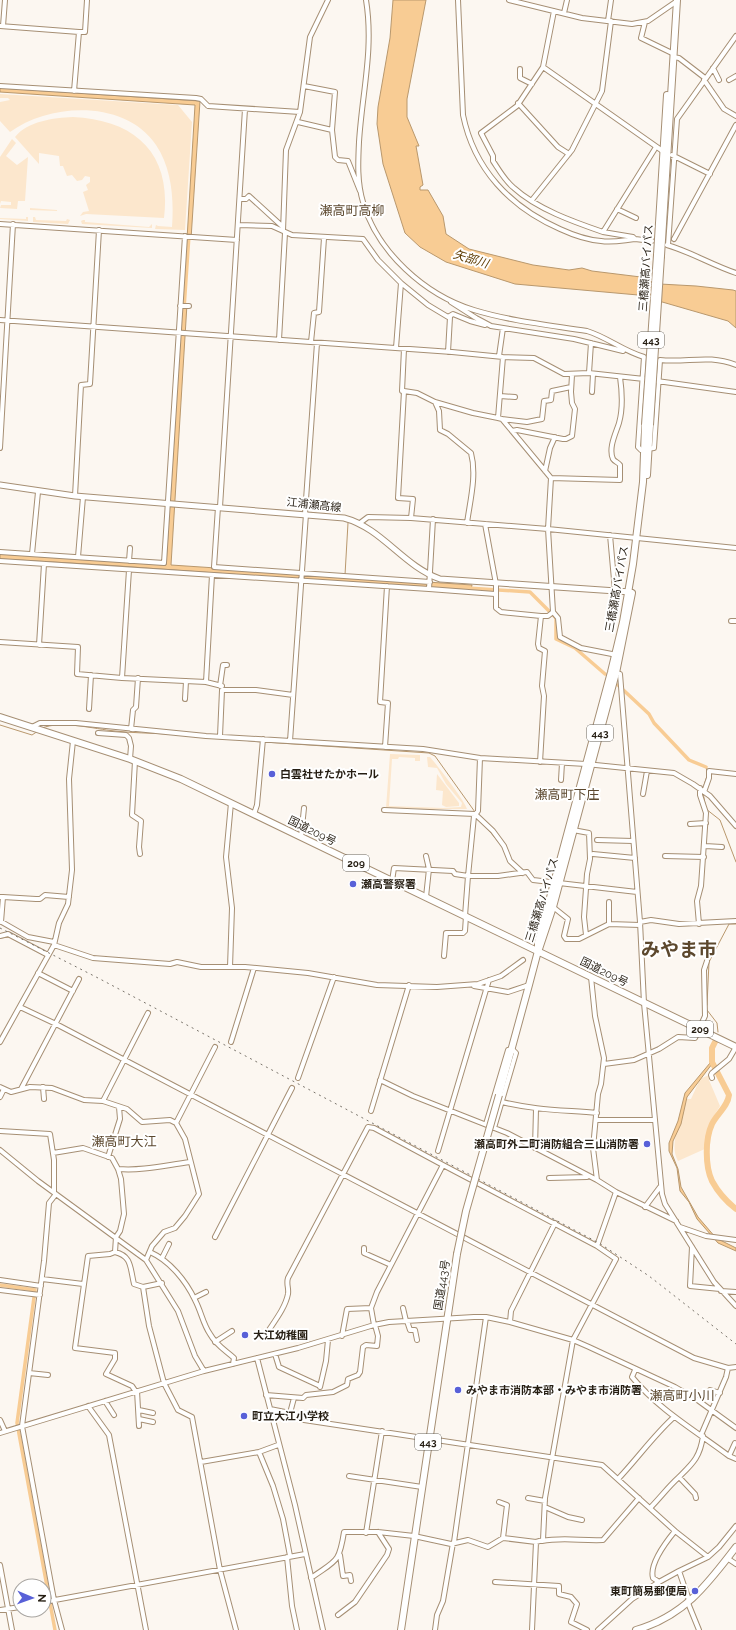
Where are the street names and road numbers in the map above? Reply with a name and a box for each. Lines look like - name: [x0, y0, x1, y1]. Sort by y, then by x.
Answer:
- street label: 三橋瀬高バイパス: [636, 224, 656, 312]
- road number: 443: [638, 332, 664, 348]
- street label: 江浦瀬高線: [286, 496, 342, 514]
- street label: 三橋瀬高バイパス: [603, 545, 631, 633]
- road number: 443: [587, 725, 613, 741]
- street label: 国道209号: [286, 814, 338, 848]
- road number: 209: [343, 855, 369, 871]
- street label: 三橋瀬高バイパス: [523, 856, 561, 944]
- street label: 国道209号: [578, 955, 630, 989]
- road number: 209: [687, 1021, 713, 1037]
- street label: 国道443号: [432, 1259, 452, 1311]
- road number: 443: [415, 1434, 441, 1450]

